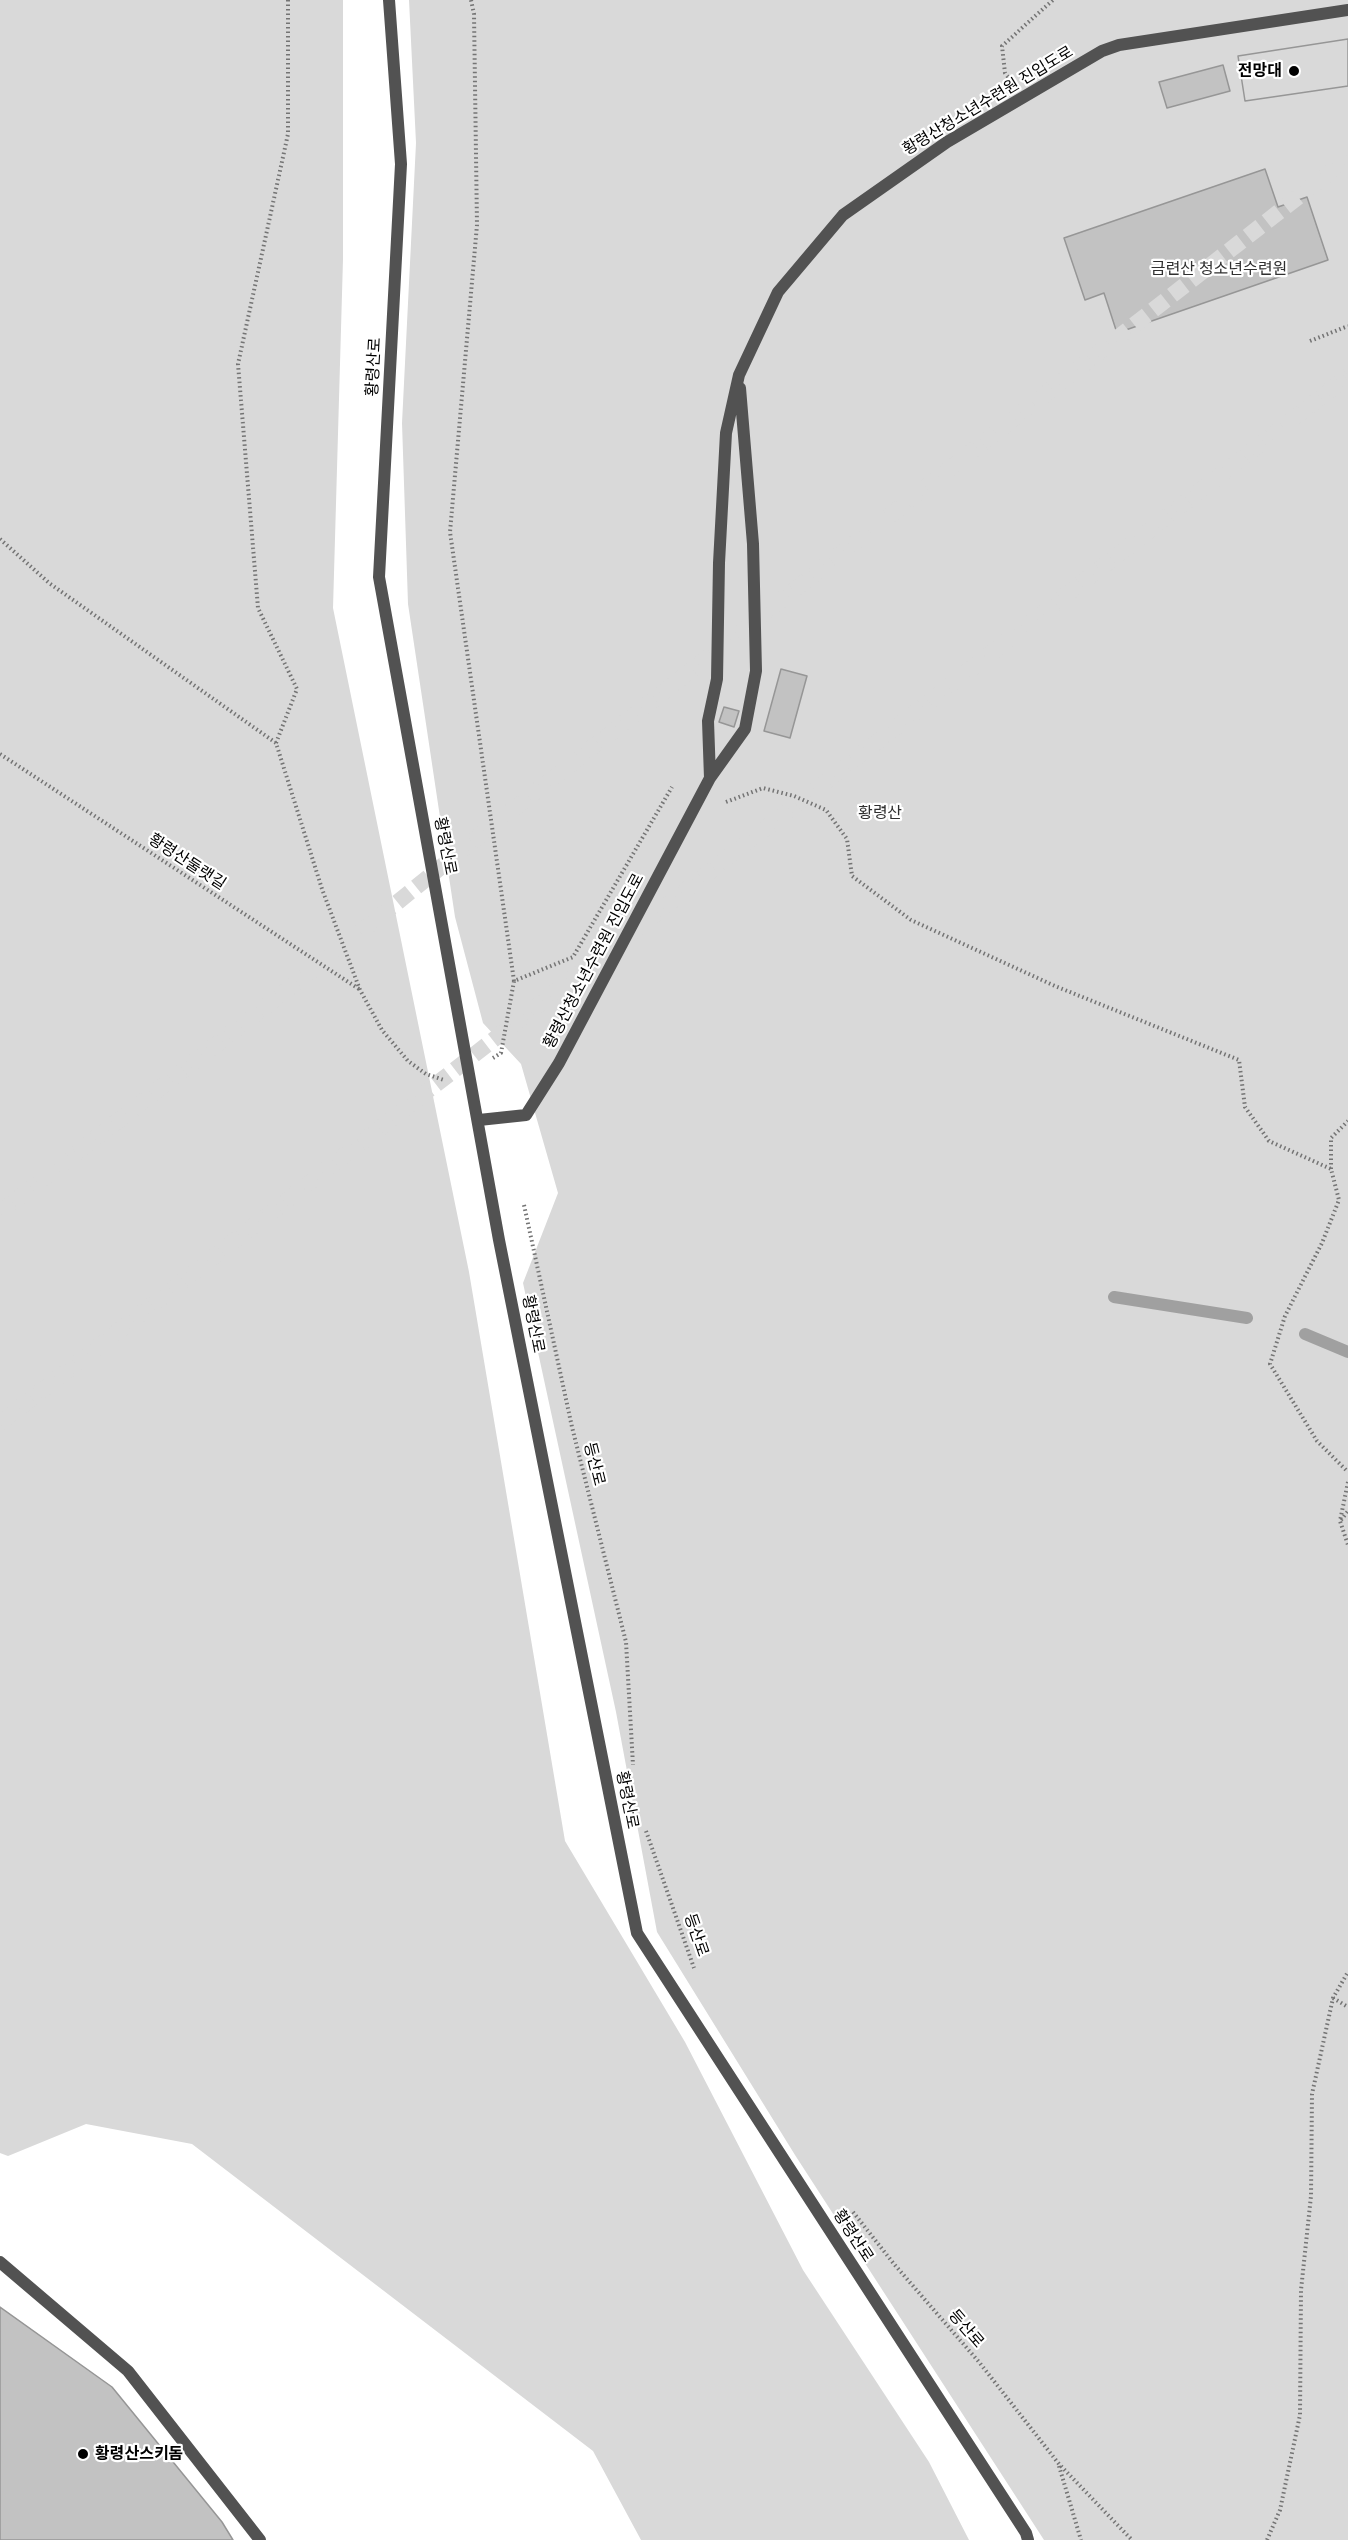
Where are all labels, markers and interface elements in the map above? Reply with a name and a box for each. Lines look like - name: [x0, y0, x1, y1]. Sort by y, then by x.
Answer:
- street label: 황령산청소년수련원 진입도로: [899, 42, 1077, 160]
- place label: 전망대: [1238, 61, 1282, 81]
- marker: 전망대: [1287, 64, 1301, 78]
- park label: 금련산 청소년수련원: [1151, 259, 1287, 279]
- street label: 황령산로: [363, 337, 385, 397]
- park label: 황령산: [858, 803, 902, 823]
- street label: 황령산로: [430, 815, 460, 877]
- street label: 황령산둘랫길: [145, 830, 229, 894]
- street label: 황령산청소년수련원 진입도로: [540, 870, 648, 1052]
- street label: 황령산로: [518, 1293, 548, 1355]
- street label: 등산로: [579, 1440, 609, 1488]
- street label: 황령산로: [612, 1769, 642, 1831]
- street label: 등산로: [680, 1911, 712, 1959]
- street label: 황령산로: [829, 2206, 877, 2266]
- street label: 등산로: [944, 2306, 988, 2352]
- place label: 황령산스키돔: [95, 2444, 183, 2464]
- marker: 황령산스키돔: [76, 2447, 90, 2461]

